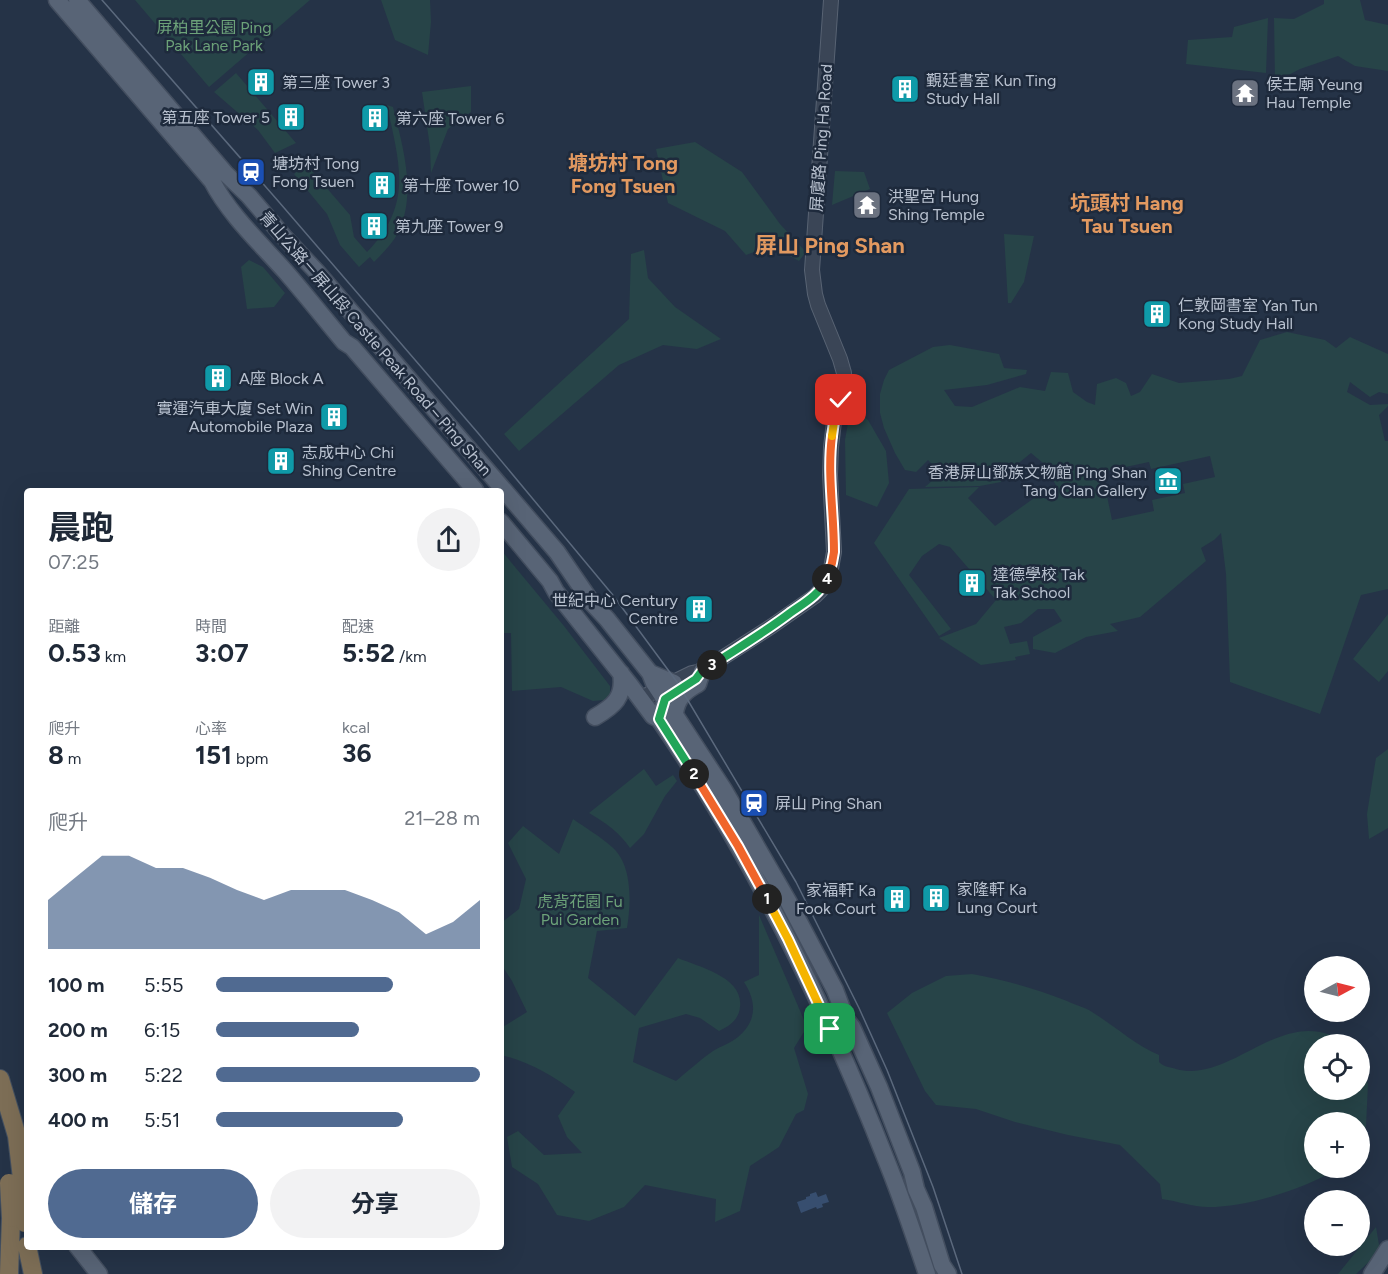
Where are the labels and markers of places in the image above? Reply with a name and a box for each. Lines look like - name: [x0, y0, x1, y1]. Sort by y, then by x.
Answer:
- building icon: 第三座 Tower 3: [245, 66, 277, 98]
- place label: 覲廷書室 Kun Ting Study Hall: [926, 71, 1056, 108]
- place label: 第三座 Tower 3: [282, 73, 390, 92]
- building icon: 覲廷書室 Kun Ting Study Hall: [889, 73, 921, 105]
- place label: 侯王廟 Yeung Hau Temple: [1266, 75, 1363, 112]
- temple icon: 侯王廟 Yeung Hau Temple: [1229, 77, 1261, 109]
- building icon: 第五座 Tower 5: [275, 101, 307, 133]
- building icon: 第六座 Tower 6: [359, 102, 391, 134]
- place label: 第五座 Tower 5: [161, 108, 270, 127]
- place label: 第六座 Tower 6: [396, 109, 504, 128]
- place label: 塘坊村 Tong Fong Tsuen: [272, 154, 359, 191]
- station icon: 塘坊村 Tong Fong Tsuen: [235, 156, 267, 188]
- building icon: 第十座 Tower 10: [366, 169, 398, 201]
- place label: 第十座 Tower 10: [403, 176, 519, 195]
- place label: 洪聖宮 Hung Shing Temple: [888, 187, 985, 224]
- temple icon: 洪聖宮 Hung Shing Temple: [851, 189, 883, 221]
- building icon: 第九座 Tower 9: [358, 210, 390, 242]
- place label: 第九座 Tower 9: [395, 217, 503, 236]
- place label: 仁敦岡書室 Yan Tun Kong Study Hall: [1178, 296, 1318, 333]
- building icon: 仁敦岡書室 Yan Tun Kong Study Hall: [1141, 298, 1173, 330]
- building icon: A座 Block A: [202, 362, 234, 394]
- place label: A座 Block A: [239, 369, 324, 388]
- pin: [815, 374, 866, 425]
- place label: 實運汽車大廈 Set Win Automobile Plaza: [156, 399, 313, 436]
- building icon: 實運汽車大廈 Set Win Automobile Plaza: [318, 401, 350, 433]
- place label: 志成中心 Chi Shing Centre: [302, 443, 396, 480]
- building icon: 志成中心 Chi Shing Centre: [265, 445, 297, 477]
- place label: 香港屏山鄧族文物館 Ping Shan Tang Clan Gallery: [928, 463, 1148, 500]
- museum icon: 香港屏山鄧族文物館 Ping Shan Tang Clan Gallery: [1152, 465, 1184, 497]
- pin: 4: [812, 564, 842, 594]
- place label: 達德學校 Tak Tak School: [993, 565, 1085, 602]
- building icon: 達德學校 Tak Tak School: [956, 567, 988, 599]
- place label: 世紀中心 Century Centre: [552, 591, 679, 628]
- building icon: 世紀中心 Century Centre: [683, 593, 715, 625]
- pin: 3: [697, 650, 727, 680]
- pin: 2: [679, 759, 709, 789]
- station icon: 屏山 Ping Shan: [738, 787, 770, 819]
- place label: 屏山 Ping Shan: [775, 794, 882, 813]
- place label: 家隆軒 Ka Lung Court: [957, 880, 1038, 917]
- place label: 家福軒 Ka Fook Court: [796, 881, 876, 918]
- building icon: 家隆軒 Ka Lung Court: [920, 882, 952, 914]
- building icon: 家福軒 Ka Fook Court: [881, 883, 913, 915]
- pin: 1: [752, 884, 782, 914]
- pin: [804, 1003, 855, 1054]

